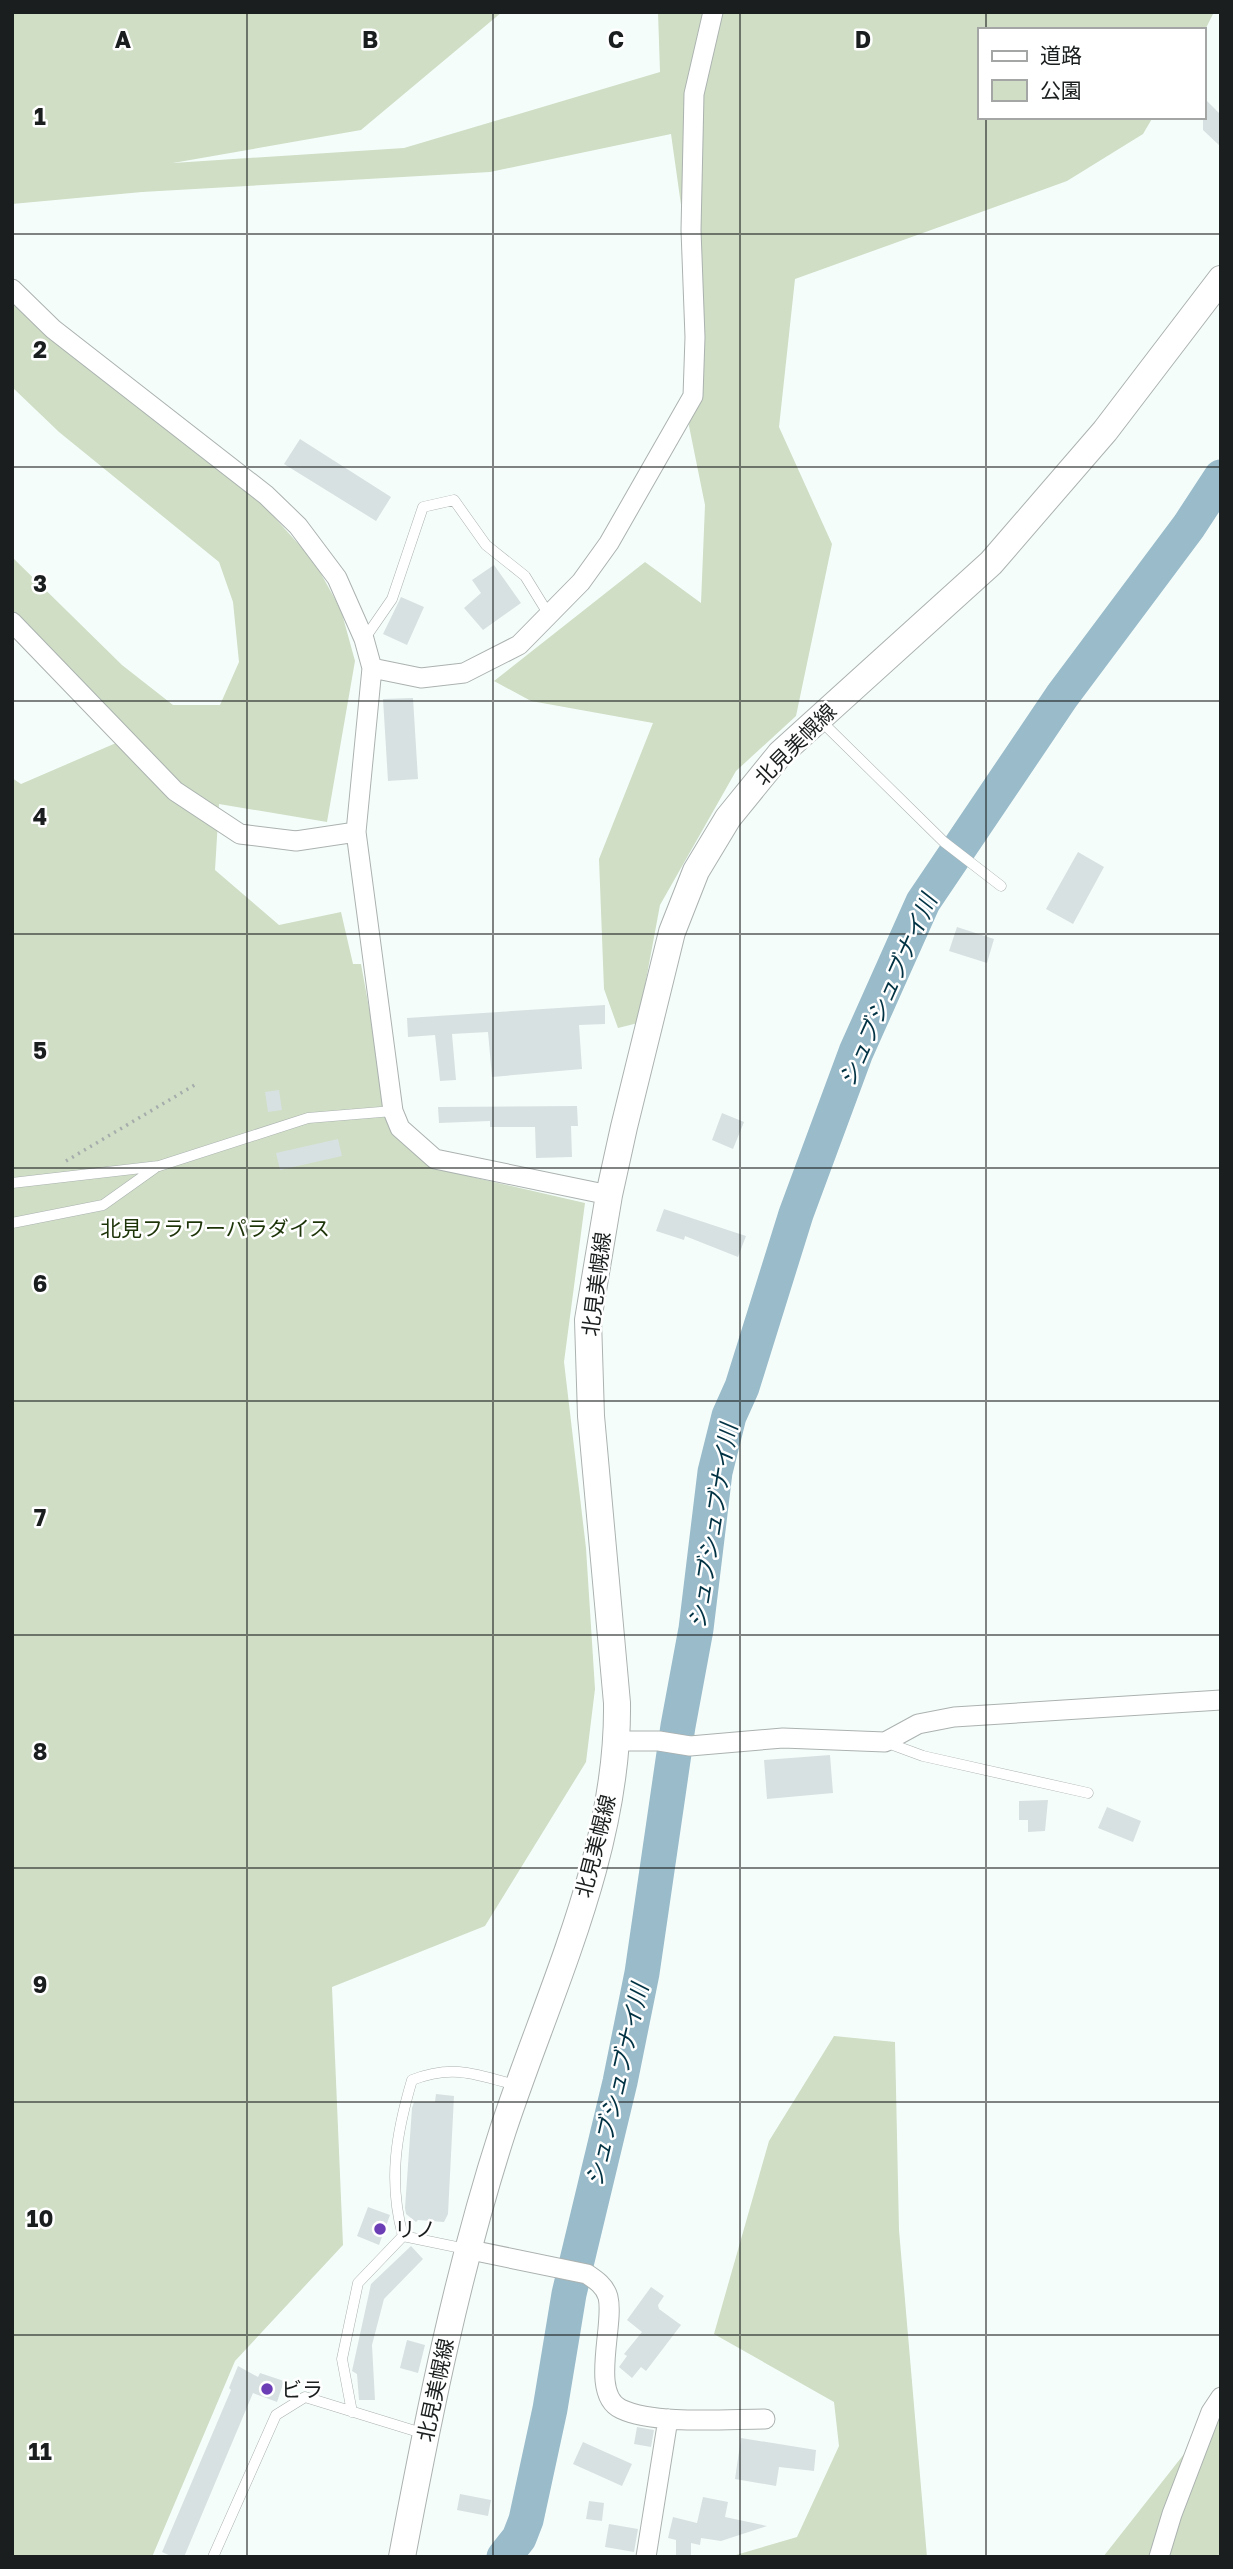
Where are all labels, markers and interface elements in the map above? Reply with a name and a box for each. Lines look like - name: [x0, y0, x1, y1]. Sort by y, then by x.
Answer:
- text: A: [115, 25, 132, 53]
- text: B: [362, 25, 378, 53]
- text: C: [608, 25, 624, 53]
- text: D: [855, 25, 871, 53]
- legend: [978, 28, 1205, 119]
- text: 道路: [1040, 42, 1082, 68]
- text: 公園: [1040, 77, 1082, 103]
- text: 1: [34, 102, 46, 130]
- text: 2: [33, 335, 47, 363]
- text: 3: [33, 569, 47, 597]
- street label: 北見美幌線: [749, 698, 841, 790]
- text: 4: [33, 802, 47, 830]
- water label: シュブシュブナイ川: [832, 887, 943, 1090]
- text: 5: [33, 1036, 47, 1064]
- park label: 北見フラワーパラダイス: [100, 1215, 330, 1241]
- street label: 北見美幌線: [577, 1230, 615, 1338]
- text: 6: [33, 1269, 47, 1297]
- water label: シュブシュブナイ川: [682, 1419, 742, 1630]
- text: 7: [34, 1503, 46, 1531]
- text: 8: [33, 1737, 47, 1765]
- street label: 北見美幌線: [570, 1792, 620, 1900]
- text: 9: [33, 1970, 47, 1998]
- water label: シュブシュブナイ川: [579, 1978, 654, 2189]
- text: 10: [27, 2204, 53, 2232]
- place label: リノ: [394, 2216, 436, 2242]
- marker: リノ: [372, 2221, 388, 2237]
- street label: 北見美幌線: [411, 2336, 459, 2444]
- place label: ビラ: [281, 2376, 323, 2402]
- marker: ビラ: [259, 2381, 275, 2397]
- text: 11: [28, 2437, 52, 2465]

